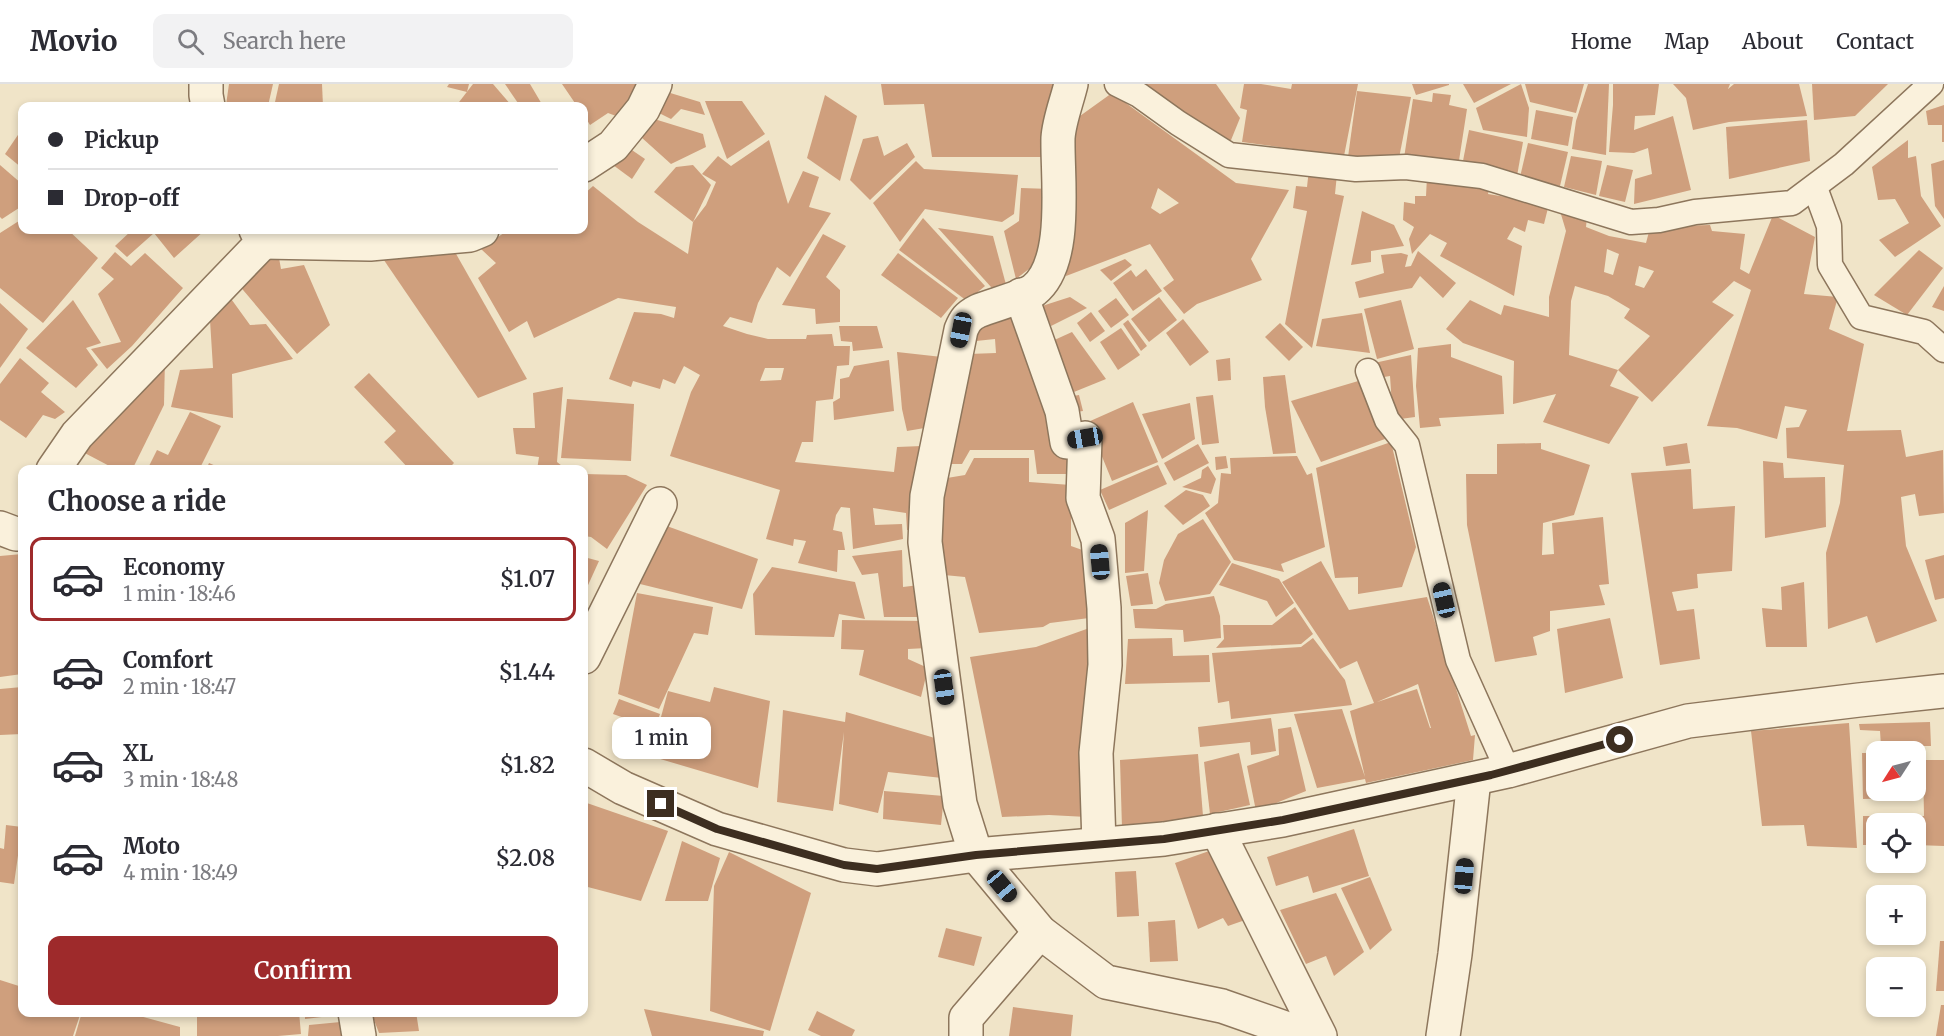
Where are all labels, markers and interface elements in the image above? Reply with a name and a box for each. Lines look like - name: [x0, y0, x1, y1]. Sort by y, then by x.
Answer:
- search box: [153, 14, 573, 68]
- text: Movio: [30, 23, 117, 59]
- icon: search: [174, 25, 207, 58]
- text: Search here: [222, 27, 346, 55]
- text: Home: [1571, 28, 1631, 55]
- text: Map: [1664, 28, 1709, 55]
- text: About: [1742, 28, 1803, 55]
- text: Contact: [1836, 28, 1914, 55]
- text: Pickup: [84, 126, 159, 154]
- text: Drop-off: [84, 184, 179, 212]
- car: [949, 311, 973, 349]
- car: [1066, 426, 1104, 450]
- text: Choose a ride: [48, 484, 226, 518]
- car: [1089, 543, 1111, 581]
- icon: car: [51, 552, 105, 606]
- text: Economy: [123, 553, 224, 581]
- text: $1.07: [500, 565, 555, 593]
- car: [1431, 580, 1457, 620]
- text: 1 min · 18:46: [123, 581, 236, 606]
- icon: car: [51, 645, 105, 699]
- text: Comfort: [123, 646, 213, 674]
- text: $1.44: [499, 658, 555, 686]
- car: [933, 668, 955, 706]
- text: 2 min · 18:47: [123, 674, 236, 699]
- callout: 1 min: [612, 717, 710, 759]
- text: 1 min: [635, 725, 688, 750]
- route start: [1606, 726, 1633, 753]
- icon: car: [51, 738, 105, 792]
- text: XL: [123, 739, 153, 767]
- north arrow: [1866, 741, 1926, 801]
- map controls: [1866, 741, 1926, 1017]
- text: $1.82: [500, 751, 555, 779]
- text: 3 min · 18:48: [123, 767, 238, 792]
- route end: [647, 790, 674, 817]
- button: locate: [1866, 813, 1926, 873]
- icon: car: [51, 831, 105, 885]
- text: Moto: [123, 832, 180, 860]
- text: $2.08: [495, 844, 555, 872]
- car: [1453, 857, 1475, 895]
- text: 4 min · 18:49: [123, 860, 238, 885]
- car: [984, 866, 1020, 906]
- button: +: [1866, 885, 1926, 945]
- button: Confirm: [48, 936, 558, 1005]
- button: −: [1866, 957, 1926, 1017]

